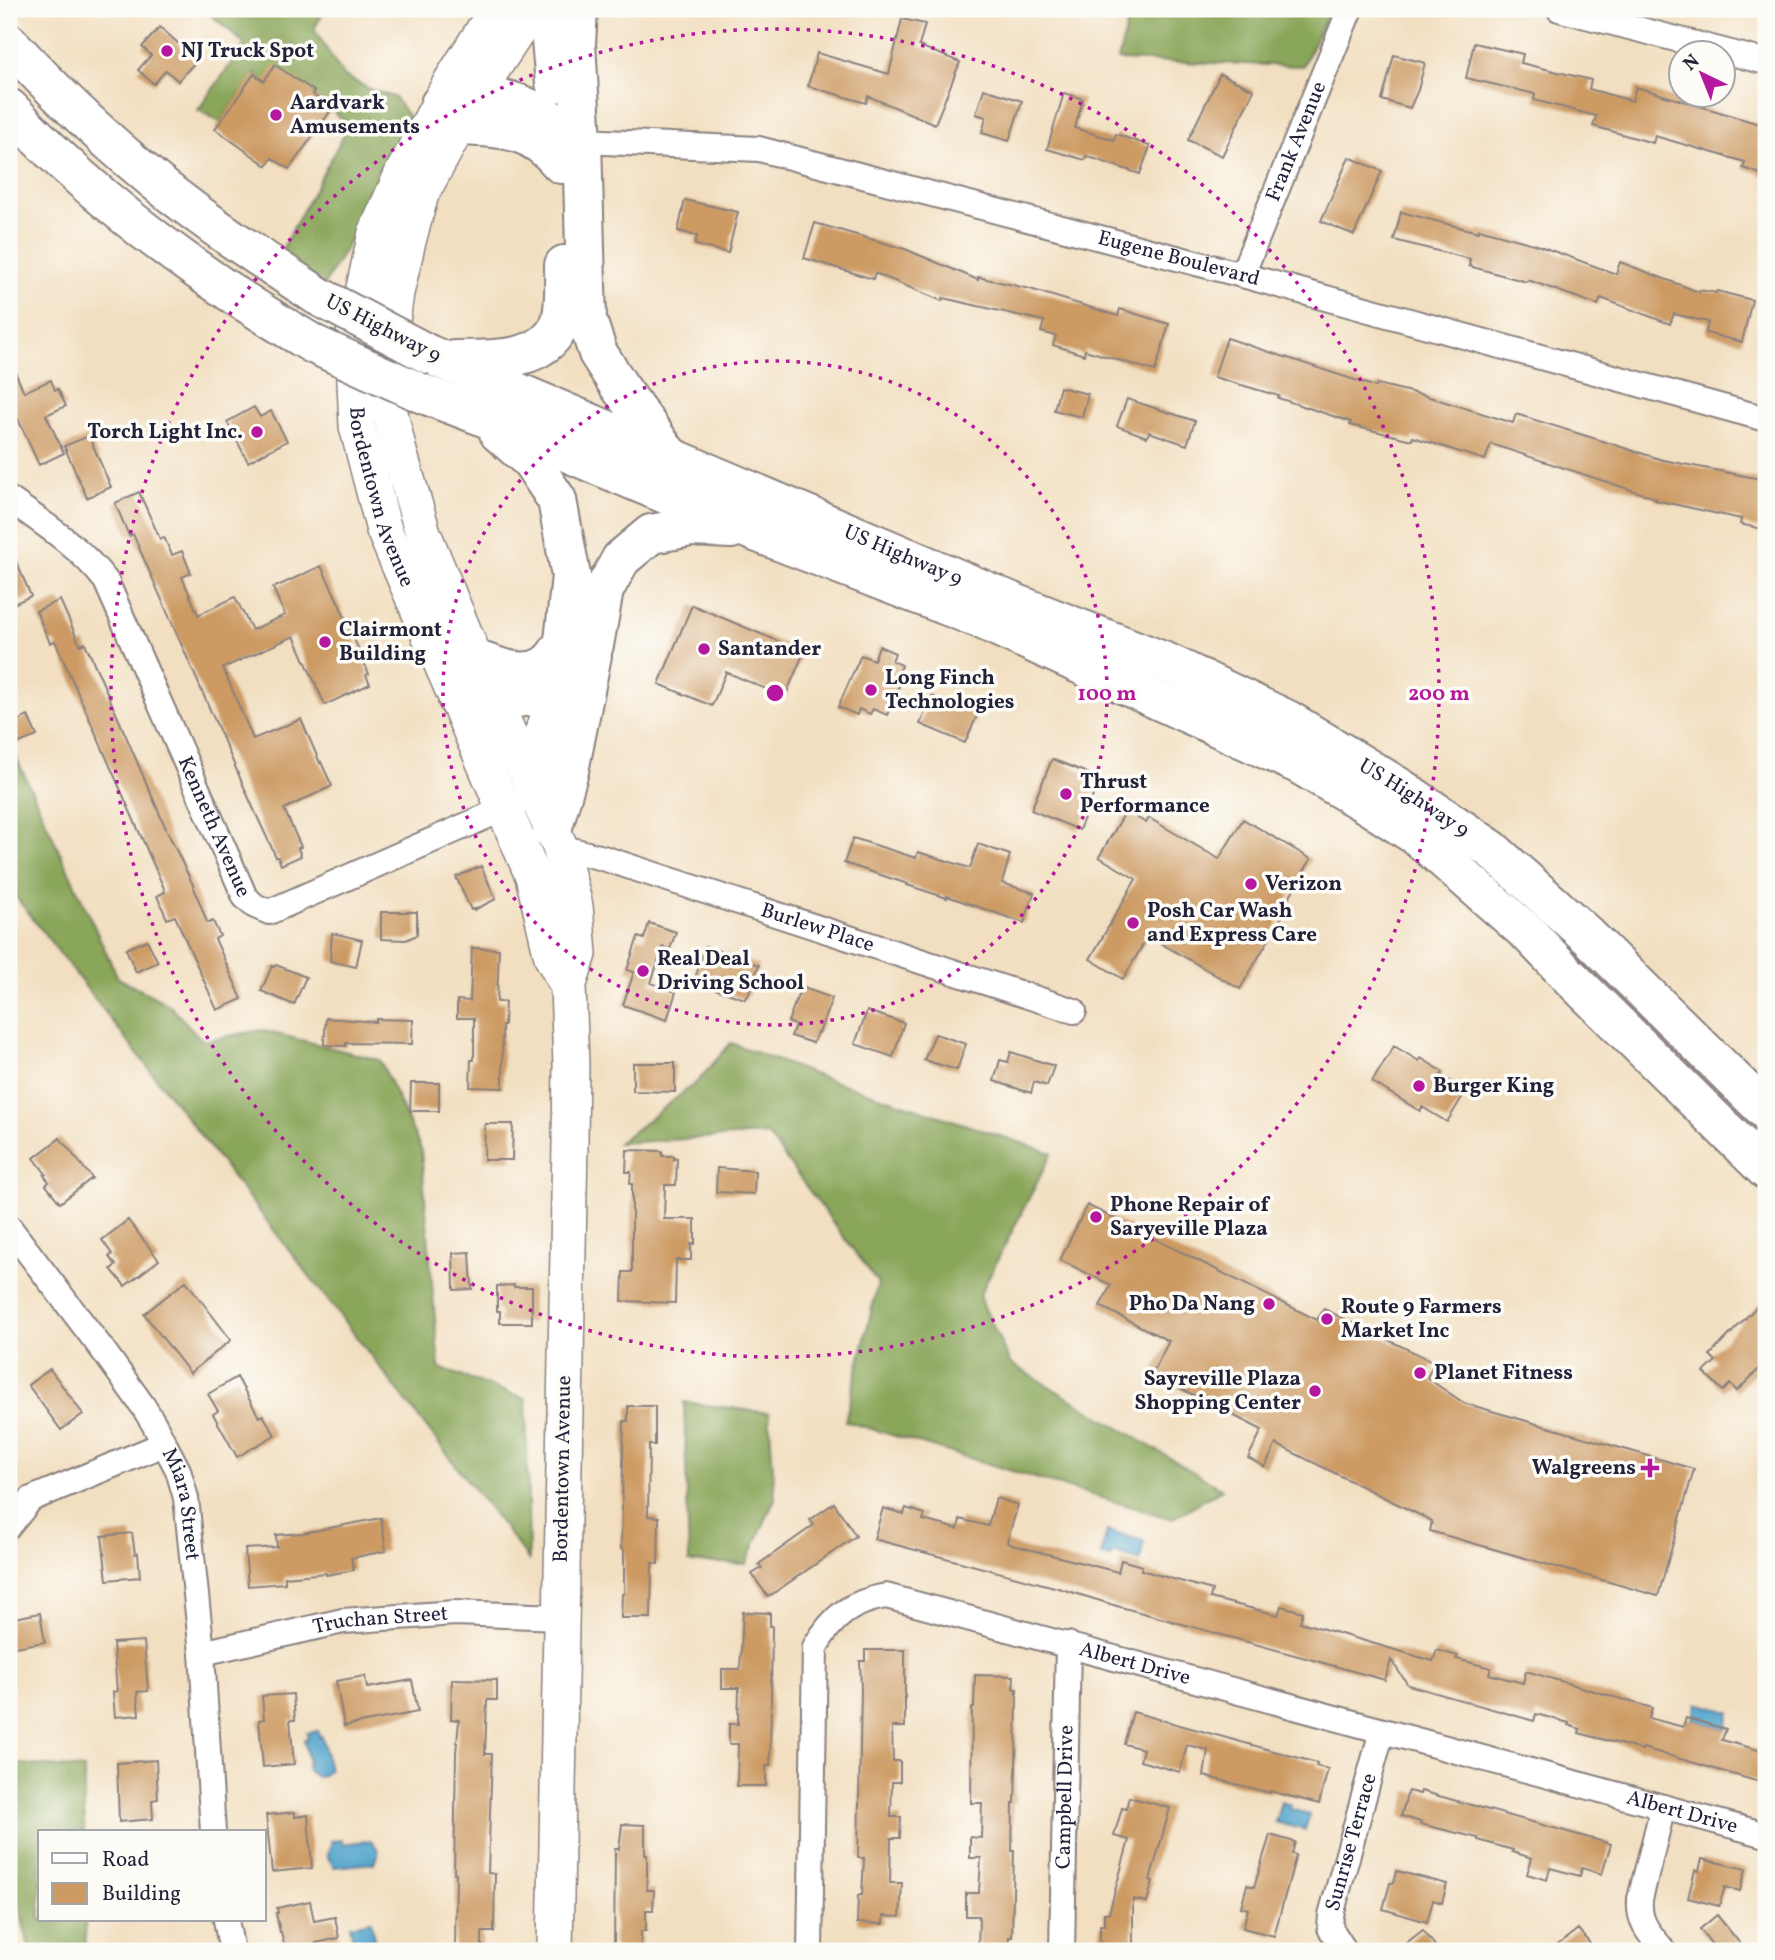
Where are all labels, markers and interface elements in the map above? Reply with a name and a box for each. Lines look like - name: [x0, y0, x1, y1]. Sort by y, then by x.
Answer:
- place label: NJ Truck Spot: [181, 37, 314, 66]
- north arrow: [1666, 38, 1736, 108]
- marker: NJ Truck Spot: [159, 43, 175, 59]
- text: N: [1678, 49, 1706, 77]
- street label: Frank Avenue: [1259, 77, 1334, 206]
- place label: Aardvark Amusements: [290, 89, 420, 142]
- marker: Aardvark Amusements: [268, 107, 284, 123]
- street label: Eugene Boulevard: [1095, 223, 1263, 294]
- street label: US Highway 9: [320, 287, 446, 371]
- street label: Bordentown Avenue: [342, 406, 421, 591]
- place label: Torch Light Inc.: [87, 418, 243, 447]
- marker: Torch Light Inc.: [249, 424, 265, 440]
- street label: US Highway 9: [839, 517, 967, 594]
- place label: Clairmont Building: [339, 616, 442, 669]
- marker: Clairmont Building: [317, 634, 333, 650]
- place label: Santander: [718, 635, 821, 664]
- marker: Santander: [696, 641, 712, 657]
- place label: Long Finch Technologies: [885, 664, 1015, 717]
- text: 100 m: [1077, 680, 1137, 709]
- text: 200 m: [1408, 680, 1470, 709]
- centre of rings: [763, 681, 787, 705]
- marker: Long Finch Technologies: [863, 682, 879, 698]
- street label: US Highway 9: [1353, 751, 1475, 845]
- street label: Kenneth Avenue: [170, 752, 258, 902]
- place label: Thrust Performance: [1080, 768, 1210, 821]
- marker: Thrust Performance: [1058, 786, 1074, 802]
- place label: Verizon: [1265, 870, 1342, 899]
- marker: Verizon: [1243, 876, 1259, 892]
- street label: Burlew Place: [757, 896, 878, 960]
- place label: Posh Car Wash and Express Care: [1147, 897, 1317, 950]
- marker: Posh Car Wash and Express Care: [1125, 915, 1141, 931]
- place label: Real Deal Driving School: [657, 945, 804, 998]
- marker: Real Deal Driving School: [635, 963, 651, 979]
- place label: Burger King: [1433, 1072, 1554, 1101]
- marker: Burger King: [1411, 1078, 1427, 1094]
- place label: Phone Repair of Saryeville Plaza: [1110, 1191, 1270, 1244]
- marker: Phone Repair of Saryeville Plaza: [1088, 1209, 1104, 1225]
- place label: Pho Da Nang: [1129, 1290, 1255, 1319]
- place label: Route 9 Farmers Market Inc: [1341, 1293, 1502, 1346]
- marker: Pho Da Nang: [1261, 1296, 1277, 1312]
- marker: Route 9 Farmers Market Inc: [1319, 1311, 1335, 1327]
- place label: Planet Fitness: [1434, 1359, 1573, 1388]
- place label: Sayreville Plaza Shopping Center: [1135, 1365, 1301, 1418]
- marker: Planet Fitness: [1412, 1365, 1428, 1381]
- street label: Bordentown Avenue: [547, 1375, 579, 1563]
- marker: Sayreville Plaza Shopping Center: [1307, 1383, 1323, 1399]
- street label: Miara Street: [154, 1443, 207, 1562]
- place label: Walgreens: [1532, 1454, 1636, 1483]
- marker: Walgreens: [1642, 1460, 1658, 1476]
- street label: Truchan Street: [310, 1599, 449, 1642]
- street label: Albert Drive: [1076, 1635, 1194, 1693]
- street label: Campbell Drive: [1049, 1725, 1081, 1869]
- street label: Sunrise Terrace: [1318, 1770, 1384, 1915]
- street label: Albert Drive: [1623, 1783, 1741, 1841]
- legend: [38, 1830, 266, 1922]
- text: Road: [102, 1846, 149, 1875]
- text: Building: [102, 1880, 181, 1909]

